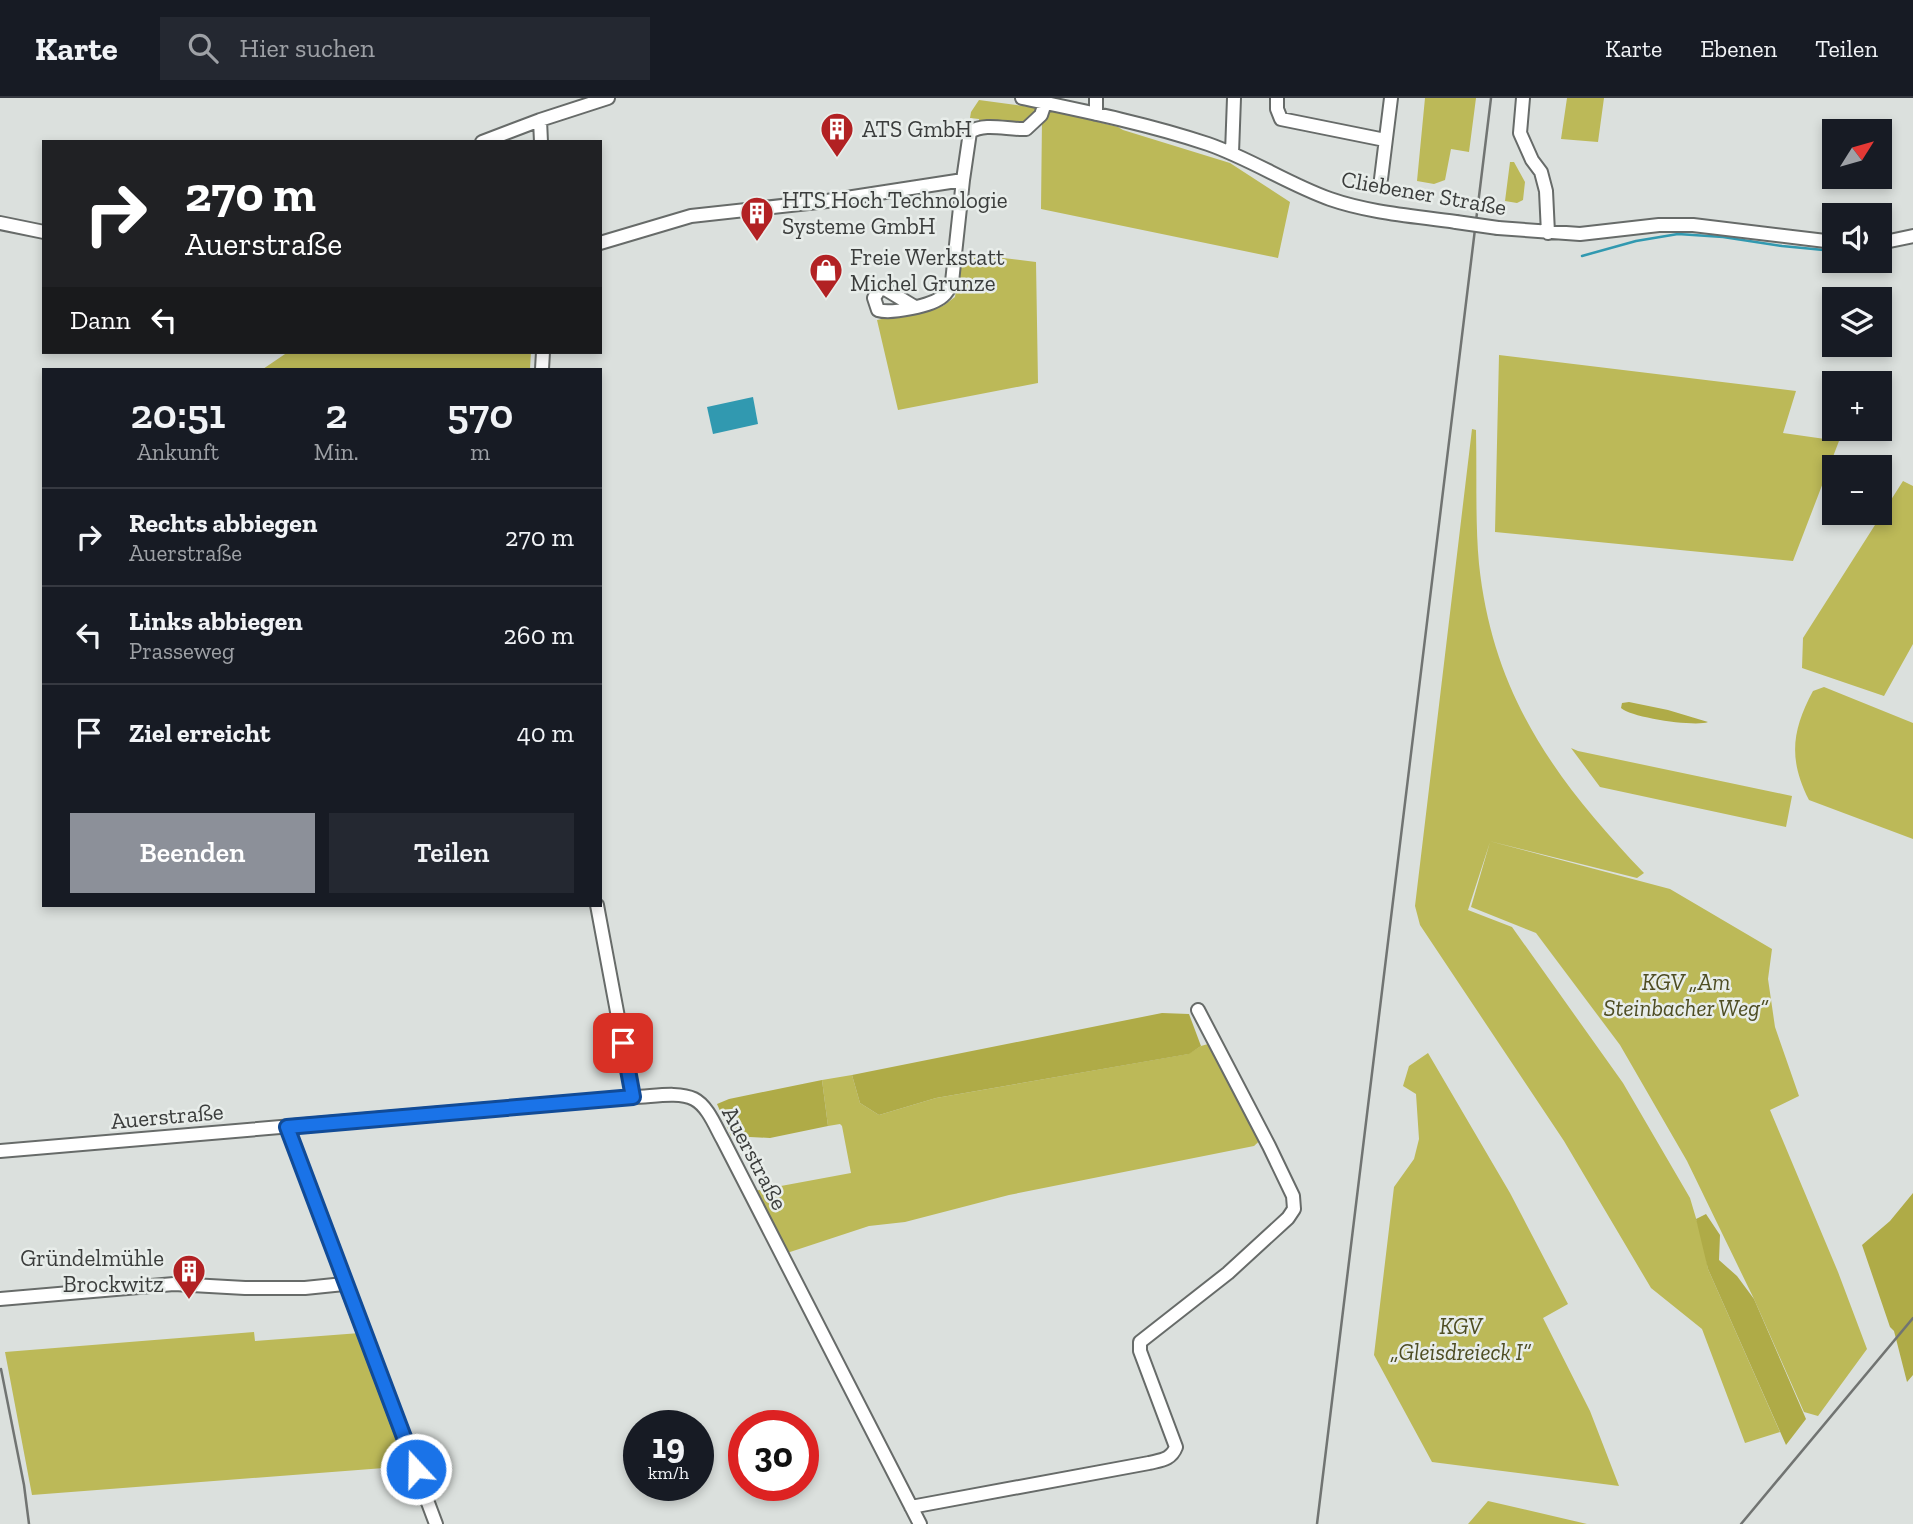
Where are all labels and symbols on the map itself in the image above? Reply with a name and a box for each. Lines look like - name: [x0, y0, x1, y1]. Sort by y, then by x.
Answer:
- building icon: ATS GmbH: [818, 110, 856, 159]
- place label: ATS GmbH: [862, 115, 972, 143]
- north arrow: [1822, 119, 1892, 189]
- street label: Cliebener Straße: [1339, 165, 1509, 221]
- place label: HTS Hoch Technologie Systeme GmbH: [782, 186, 1008, 240]
- building icon: HTS Hoch Technologie Systeme GmbH: [738, 194, 776, 243]
- place label: Freie Werkstatt Michel Grunze: [850, 243, 1005, 297]
- shop icon: Freie Werkstatt Michel Grunze: [807, 251, 845, 300]
- park label: KGV „Am Steinbacher Weg“: [1604, 968, 1769, 1022]
- pin: [593, 1013, 653, 1073]
- street label: Auerstraße: [109, 1097, 225, 1135]
- street label: Auerstraße: [716, 1102, 794, 1214]
- place label: Gründelmühle Brockwitz: [20, 1244, 164, 1298]
- building icon: Gründelmühle Brockwitz: [170, 1252, 208, 1301]
- park label: KGV „Gleisdreieck I“: [1390, 1312, 1532, 1366]
- speed limit sign: 30: [728, 1410, 819, 1501]
- position arrow: [379, 1432, 453, 1506]

